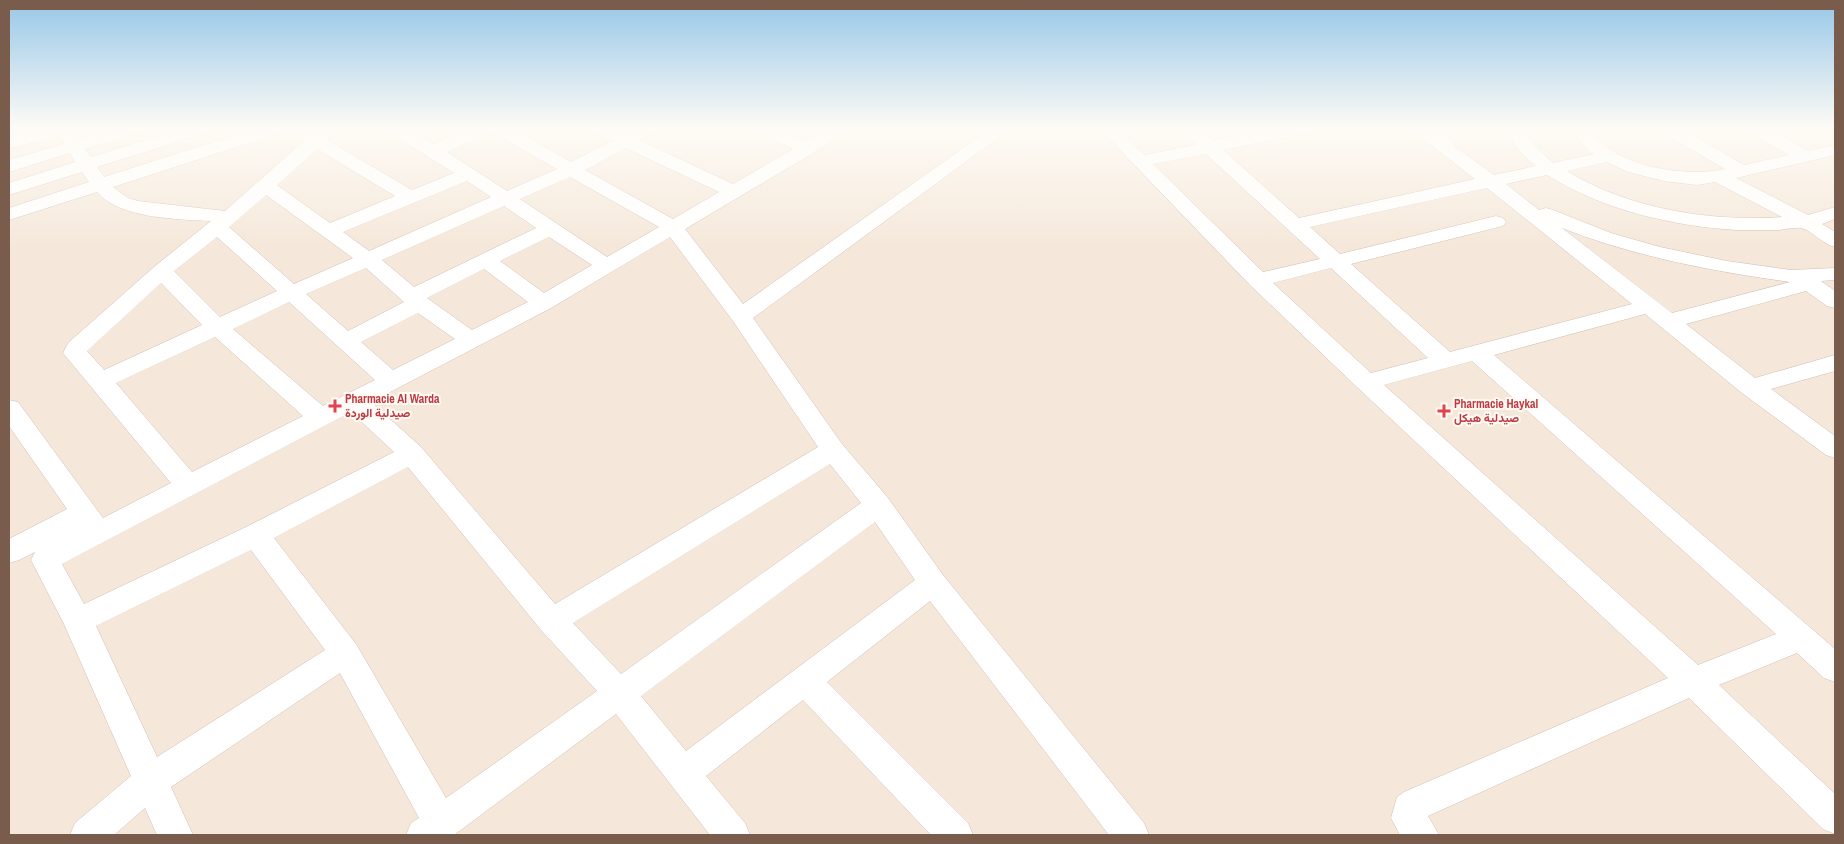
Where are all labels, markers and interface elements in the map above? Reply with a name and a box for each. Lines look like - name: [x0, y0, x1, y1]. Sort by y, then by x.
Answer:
- place label: Pharmacie Al Warda صيدلية الوردة: [345, 391, 440, 421]
- place label: Pharmacie Haykal صيدلية هيكل: [1454, 396, 1539, 426]
- marker: Pharmacie Al Warda صيدلية الوردة: [329, 400, 341, 412]
- marker: Pharmacie Haykal صيدلية هيكل: [1438, 405, 1450, 417]

